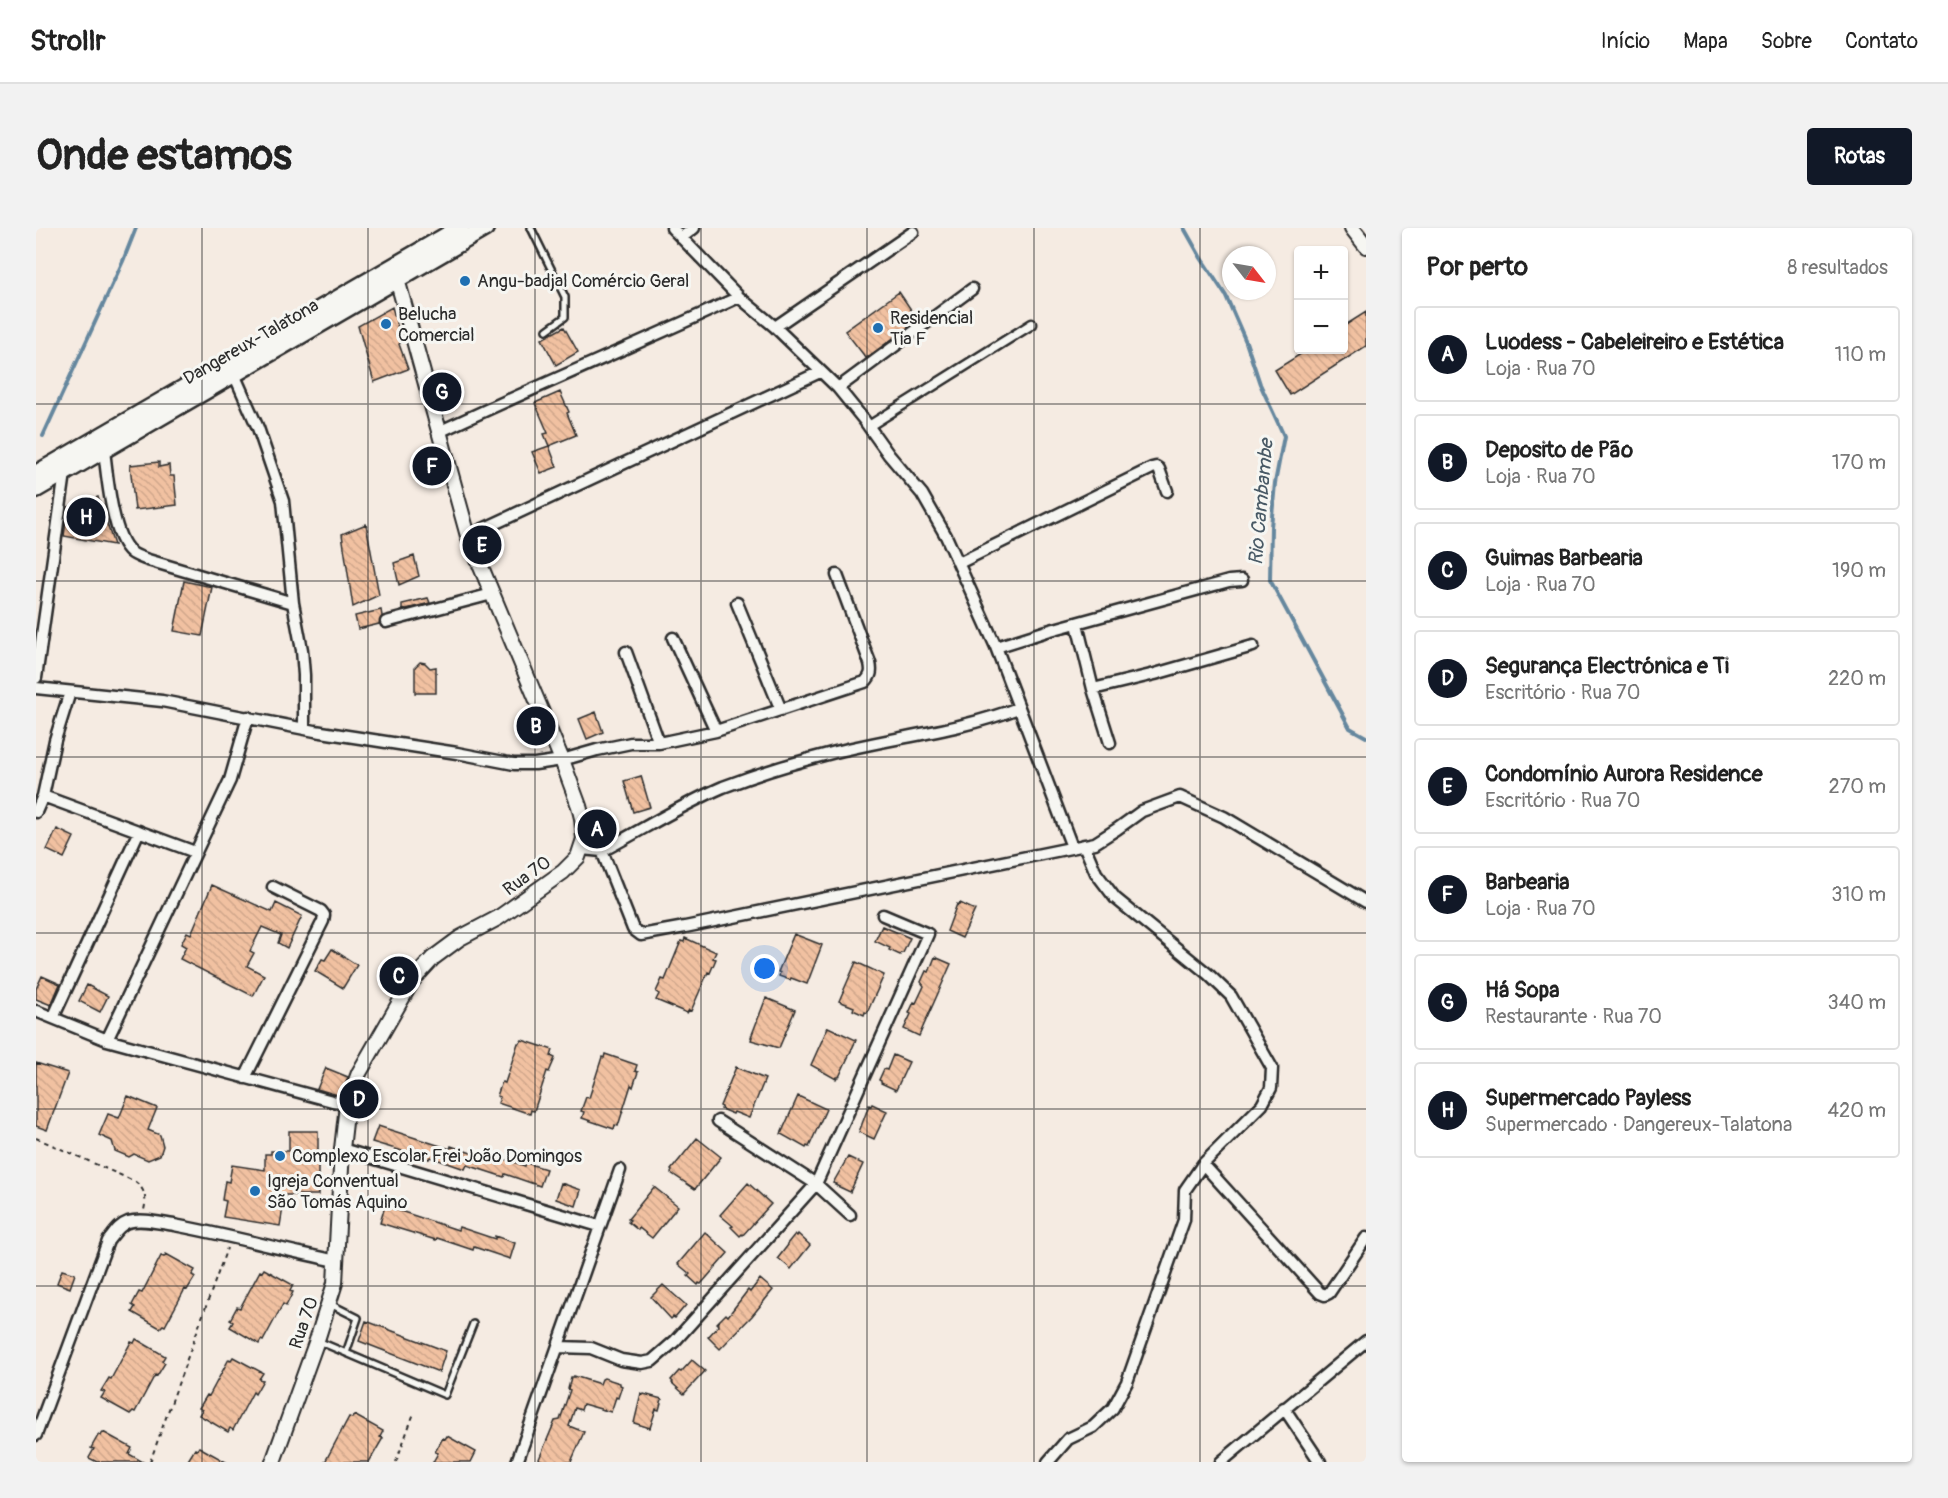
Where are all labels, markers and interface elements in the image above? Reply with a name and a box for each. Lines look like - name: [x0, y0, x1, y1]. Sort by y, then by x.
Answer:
- text: Strollr: [30, 24, 105, 59]
- text: Início: [1601, 28, 1650, 55]
- text: Mapa: [1683, 28, 1728, 55]
- text: Sobre: [1761, 28, 1812, 55]
- text: Contato: [1845, 28, 1918, 55]
- button: Rotas: [1807, 128, 1912, 185]
- text: Onde estamos: [36, 130, 292, 182]
- north arrow: [1222, 246, 1276, 300]
- map controls: [1294, 246, 1348, 354]
- button: +: [1294, 246, 1348, 300]
- text: Por perto: [1426, 251, 1528, 283]
- text: 8 resultados: [1787, 255, 1888, 280]
- place label: Angu-badjal Comércio Geral: [477, 270, 689, 293]
- marker: Angu-badjal Comércio Geral: [458, 274, 472, 288]
- street label: Dangereux-Talatona: [179, 294, 323, 390]
- button: −: [1294, 300, 1348, 354]
- place label: Belucha Comercial: [398, 303, 475, 347]
- place label: Residencial Tia F: [890, 307, 973, 351]
- marker: Belucha Comercial: [379, 317, 393, 331]
- marker: Residencial Tia F: [871, 321, 885, 335]
- text: Luodess - Cabeleireiro e Estética: [1485, 328, 1784, 356]
- text: A: [1441, 342, 1454, 367]
- text: 110 m: [1835, 342, 1886, 367]
- text: Loja · Rua 70: [1485, 356, 1596, 381]
- pin: G: [422, 370, 462, 414]
- water label: Rio Cambambe: [1243, 436, 1279, 566]
- text: Deposito de Pão: [1485, 436, 1633, 464]
- pin: F: [412, 444, 452, 488]
- text: B: [1442, 450, 1453, 475]
- text: 170 m: [1832, 450, 1886, 475]
- text: Loja · Rua 70: [1485, 464, 1596, 489]
- pin: H: [67, 494, 106, 540]
- pin: E: [462, 522, 502, 568]
- text: Guimas Barbearia: [1485, 544, 1643, 572]
- text: C: [1441, 558, 1454, 583]
- text: 190 m: [1832, 558, 1886, 583]
- text: Loja · Rua 70: [1485, 572, 1596, 597]
- text: Segurança Electrónica e Ti: [1485, 652, 1729, 680]
- text: D: [1441, 666, 1454, 691]
- text: 220 m: [1828, 666, 1886, 691]
- text: Escritório · Rua 70: [1485, 680, 1640, 705]
- pin: B: [516, 704, 556, 748]
- text: Condomínio Aurora Residence: [1485, 760, 1763, 788]
- text: E: [1442, 774, 1453, 799]
- text: 270 m: [1828, 774, 1886, 799]
- text: Escritório · Rua 70: [1485, 788, 1640, 813]
- pin: A: [578, 806, 616, 852]
- street label: Rua 70: [499, 851, 555, 901]
- text: Barbearia: [1485, 868, 1569, 896]
- text: F: [1441, 882, 1454, 907]
- text: 310 m: [1831, 882, 1886, 907]
- text: Loja · Rua 70: [1485, 896, 1596, 921]
- pin: C: [380, 954, 418, 999]
- your location: [750, 954, 779, 983]
- text: Há Sopa: [1485, 976, 1559, 1004]
- text: G: [1441, 990, 1454, 1015]
- text: 340 m: [1827, 990, 1886, 1015]
- text: Restaurante · Rua 70: [1485, 1004, 1662, 1029]
- pin: D: [340, 1076, 378, 1122]
- text: Supermercado Payless: [1485, 1084, 1691, 1112]
- text: H: [1441, 1098, 1454, 1123]
- text: 420 m: [1827, 1098, 1886, 1123]
- text: Supermercado · Dangereux-Talatona: [1485, 1112, 1792, 1137]
- place label: Complexo Escolar Frei João Domingos: [292, 1145, 582, 1168]
- marker: Complexo Escolar Frei João Domingos: [273, 1149, 287, 1163]
- place label: Igreja Conventual São Tomás Aquino: [267, 1170, 408, 1214]
- marker: Igreja Conventual São Tomás Aquino: [248, 1184, 262, 1198]
- street label: Rua 70: [284, 1294, 324, 1352]

